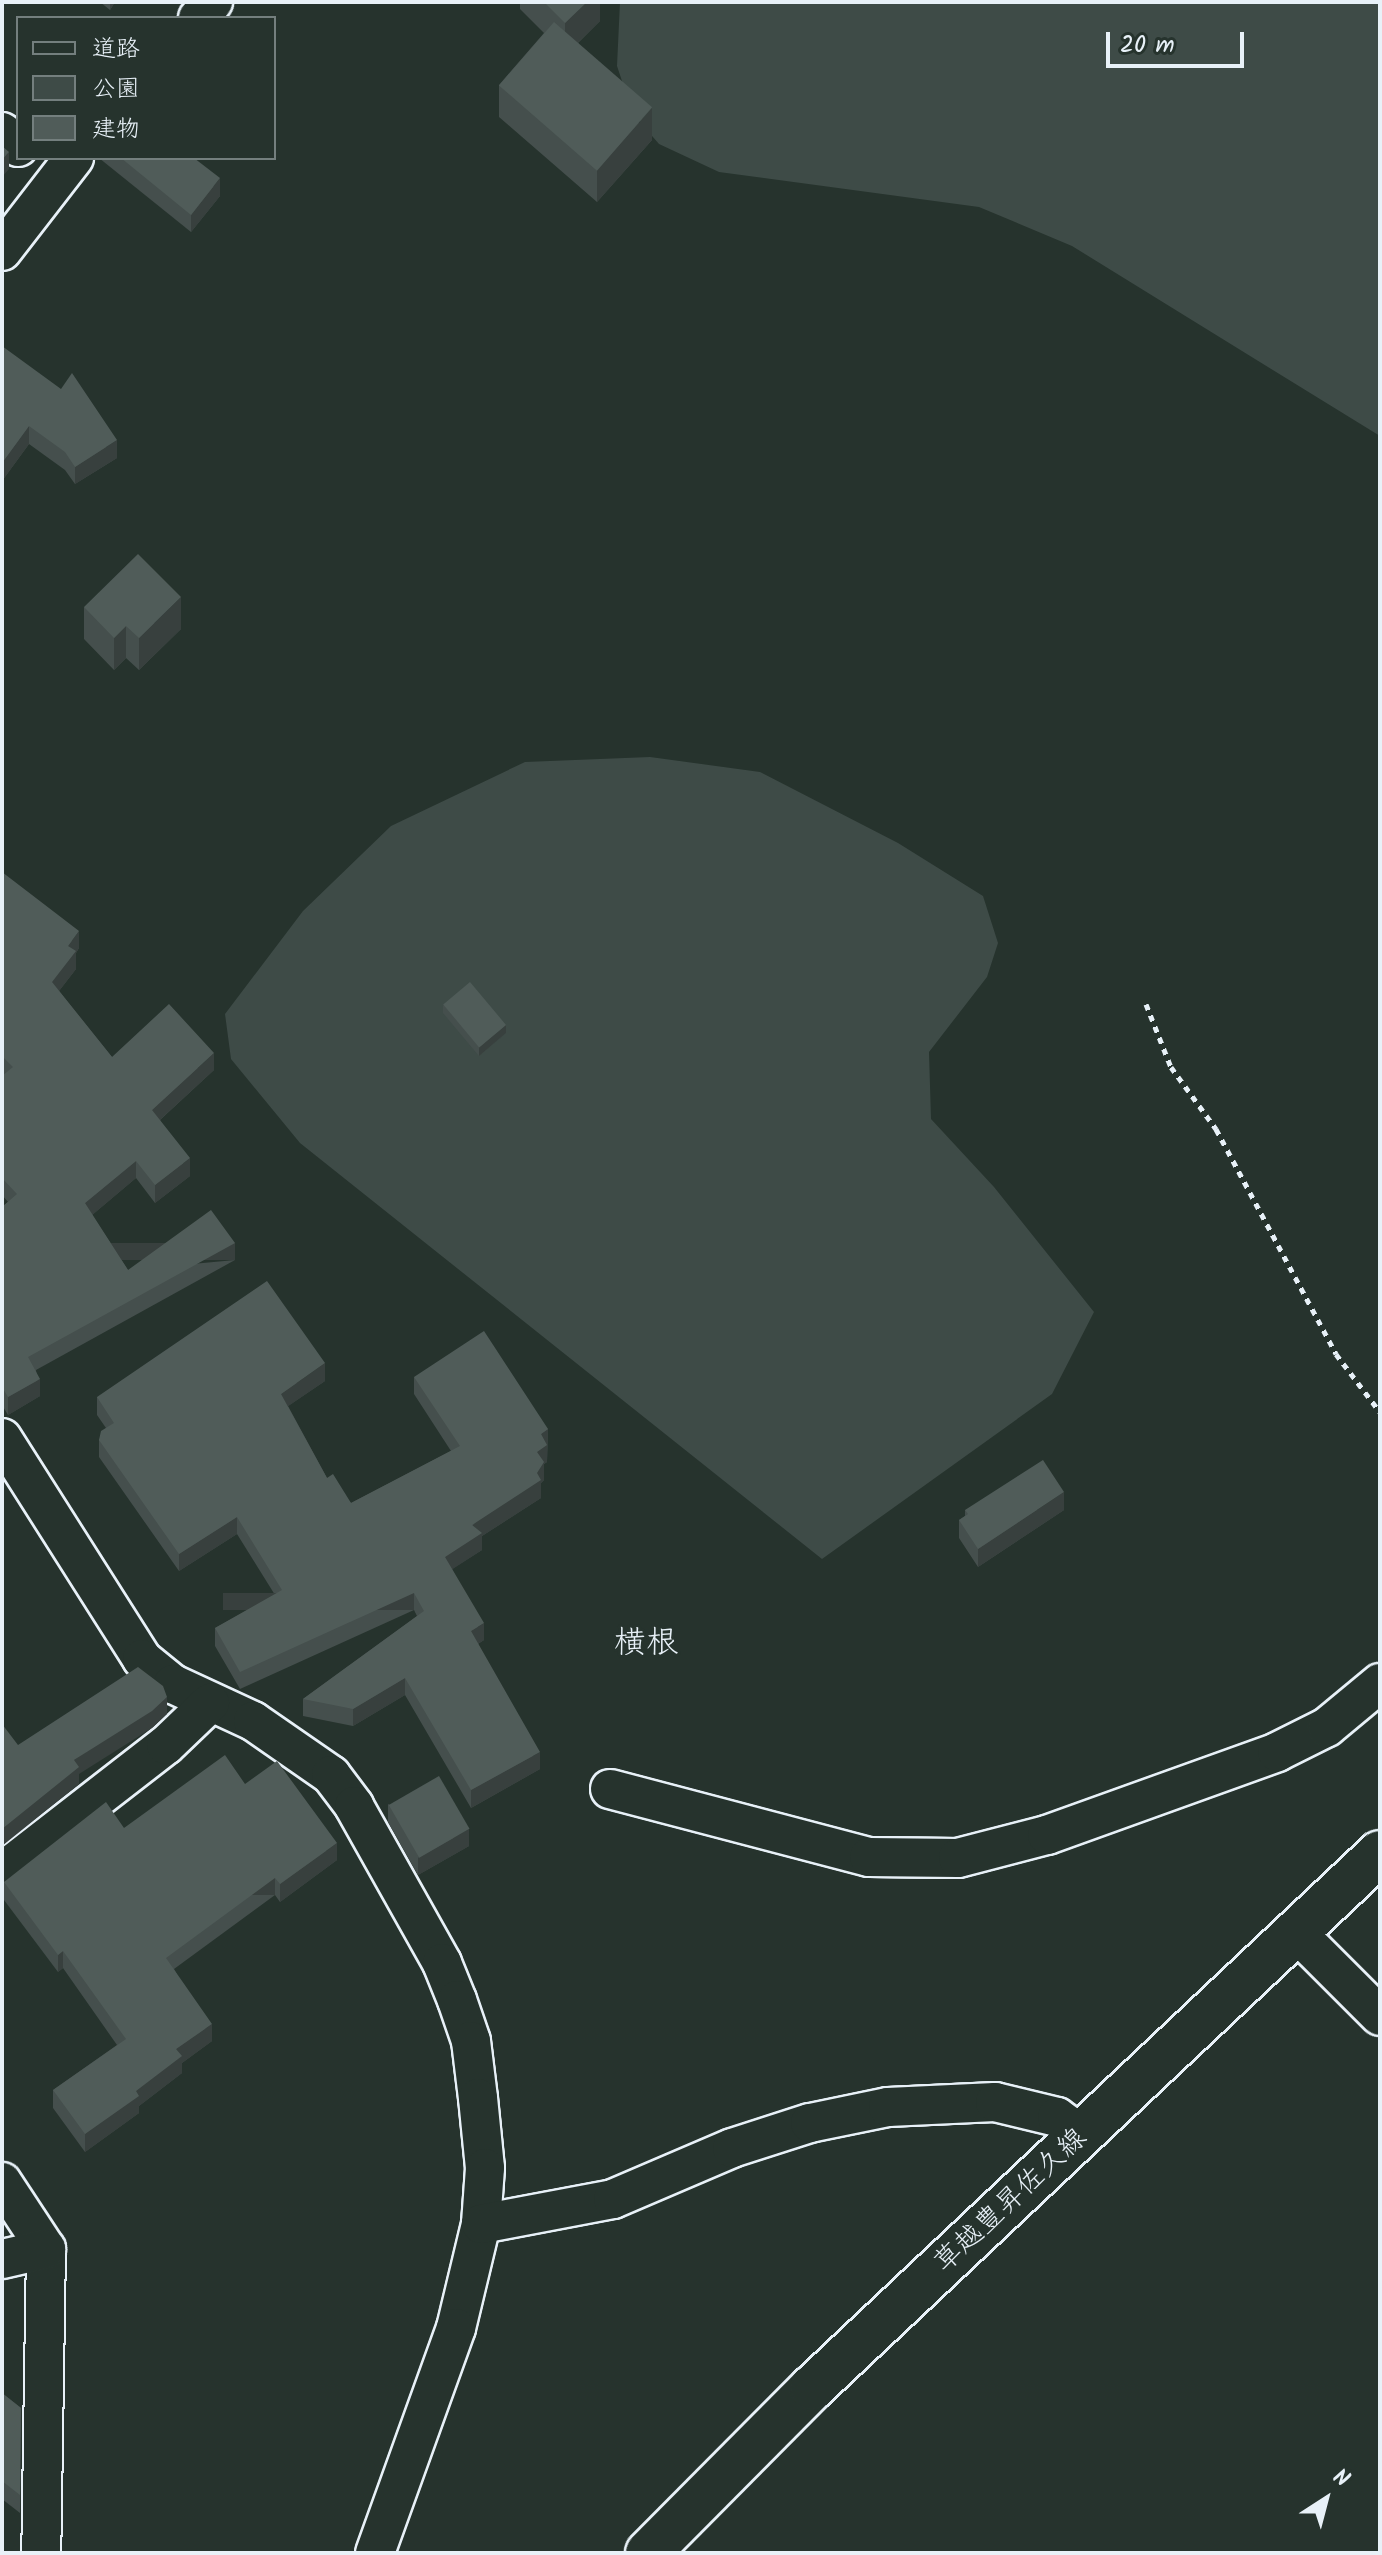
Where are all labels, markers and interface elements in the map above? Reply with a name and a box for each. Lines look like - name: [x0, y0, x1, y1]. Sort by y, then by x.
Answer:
- legend: [16, 16, 276, 160]
- scale bar: [1110, 16, 1248, 66]
- text: 20 m: [1120, 26, 1175, 65]
- text: 道路: [92, 30, 140, 69]
- text: 公園: [92, 70, 140, 109]
- text: 建物: [92, 110, 140, 149]
- district label: 横根: [614, 1625, 678, 1663]
- street label: 草越豊昇佐久線: [928, 2122, 1094, 2280]
- north arrow: [1286, 2459, 1366, 2539]
- text: N: [1324, 2461, 1356, 2497]

